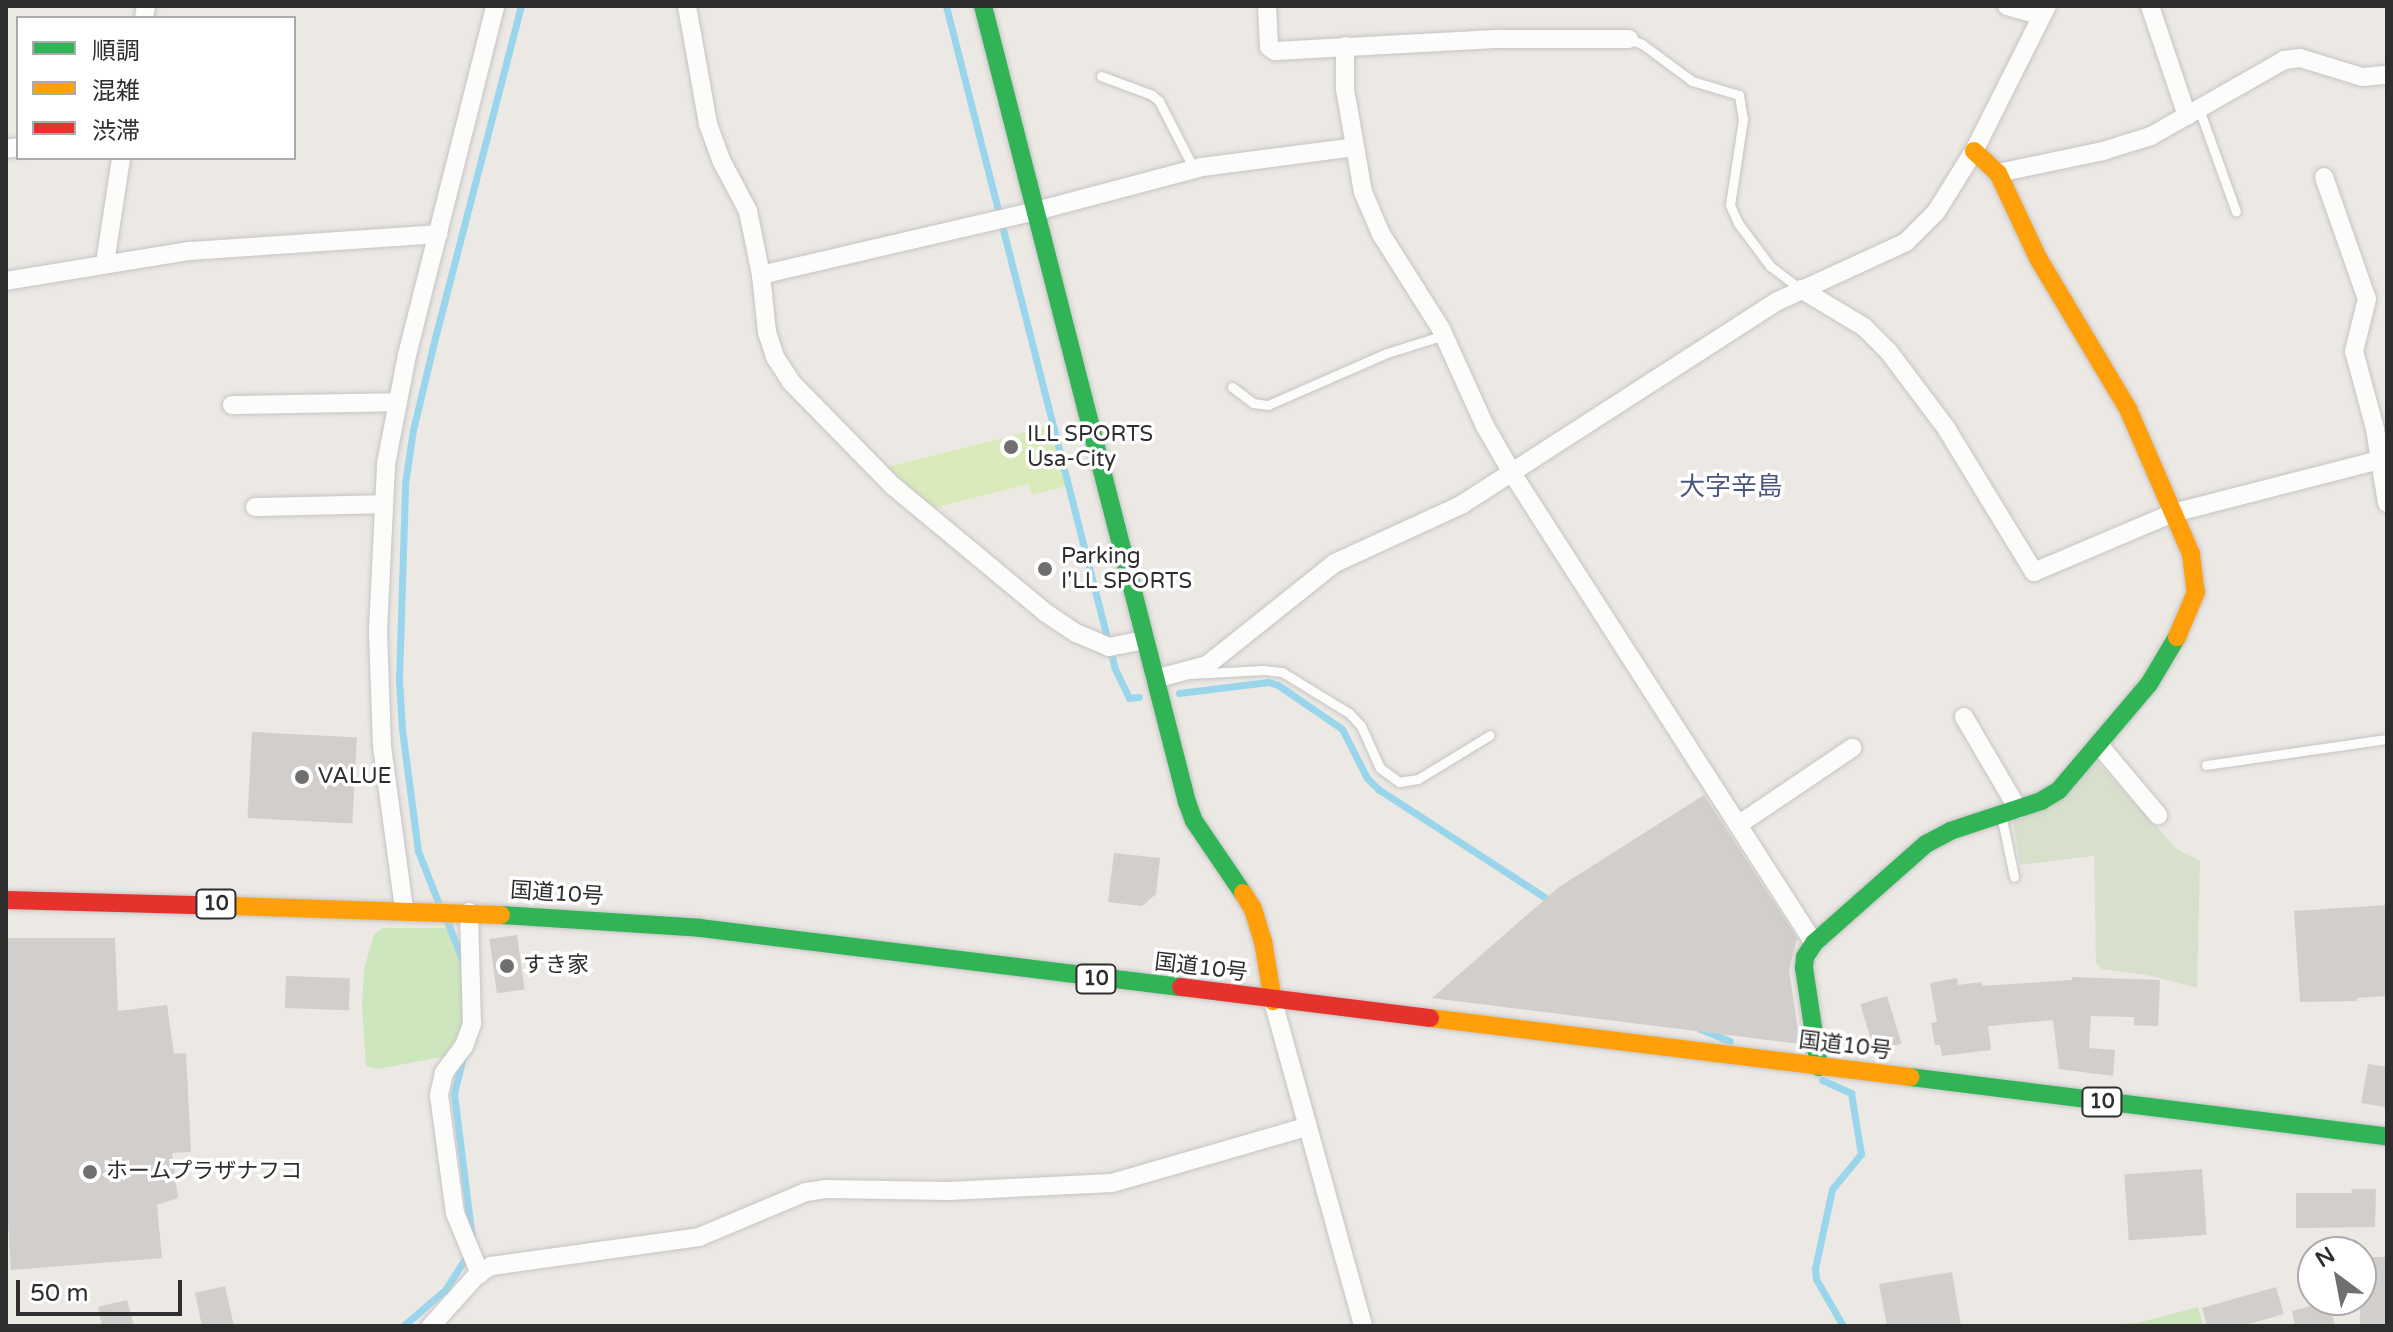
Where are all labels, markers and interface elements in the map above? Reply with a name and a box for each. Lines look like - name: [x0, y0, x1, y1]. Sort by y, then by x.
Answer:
- legend: [16, 16, 296, 160]
- text: 順調: [92, 37, 140, 66]
- text: 混雑: [92, 77, 140, 106]
- text: 渋滞: [92, 117, 140, 146]
- place label: ILL SPORTS Usa-City: [1027, 421, 1153, 472]
- marker: ILL SPORTS Usa-City: [1002, 438, 1020, 456]
- district label: 大字辛島: [1679, 471, 1783, 503]
- place label: Parking I'LL SPORTS: [1061, 543, 1192, 594]
- marker: Parking I'LL SPORTS: [1036, 560, 1054, 578]
- place label: VALUE: [318, 764, 392, 790]
- marker: VALUE: [293, 768, 311, 786]
- street label: 国道10号: [509, 878, 605, 910]
- road number: 10: [194, 888, 238, 920]
- street label: 国道10号: [1153, 949, 1249, 987]
- place label: すき家: [523, 953, 589, 979]
- marker: すき家: [498, 957, 516, 975]
- road number: 10: [1074, 963, 1118, 995]
- street label: 国道10号: [1797, 1027, 1893, 1065]
- road number: 10: [2080, 1086, 2124, 1118]
- place label: ホームプラザナフコ: [106, 1159, 304, 1185]
- marker: ホームプラザナフコ: [81, 1163, 99, 1181]
- north arrow: [2297, 1236, 2377, 1316]
- text: N: [2311, 1242, 2340, 1273]
- scale bar: [20, 1264, 186, 1314]
- text: 50 m: [30, 1279, 88, 1308]

